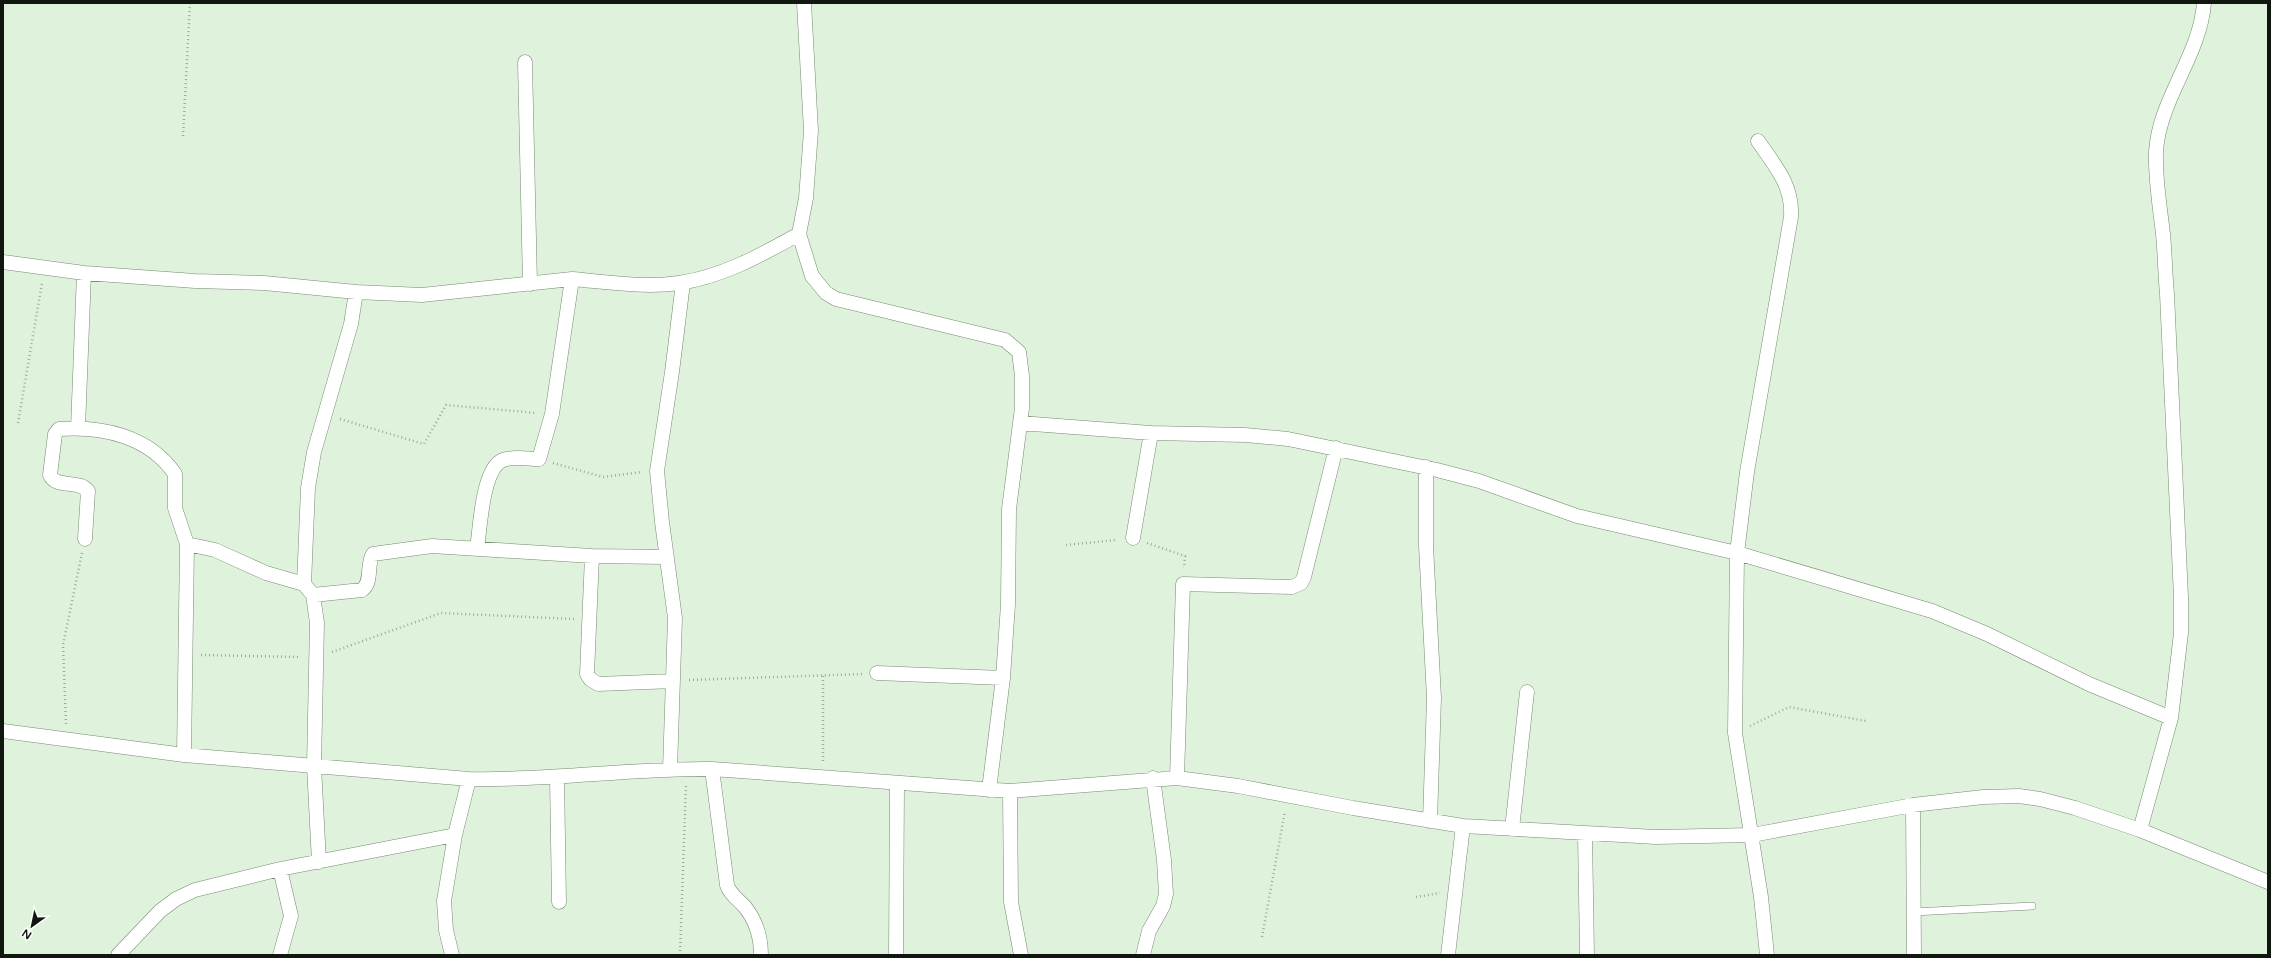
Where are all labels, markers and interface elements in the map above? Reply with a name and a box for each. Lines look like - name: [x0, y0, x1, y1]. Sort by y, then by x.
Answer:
- north arrow: [12, 906, 52, 946]
- text: N: [20, 926, 34, 942]

